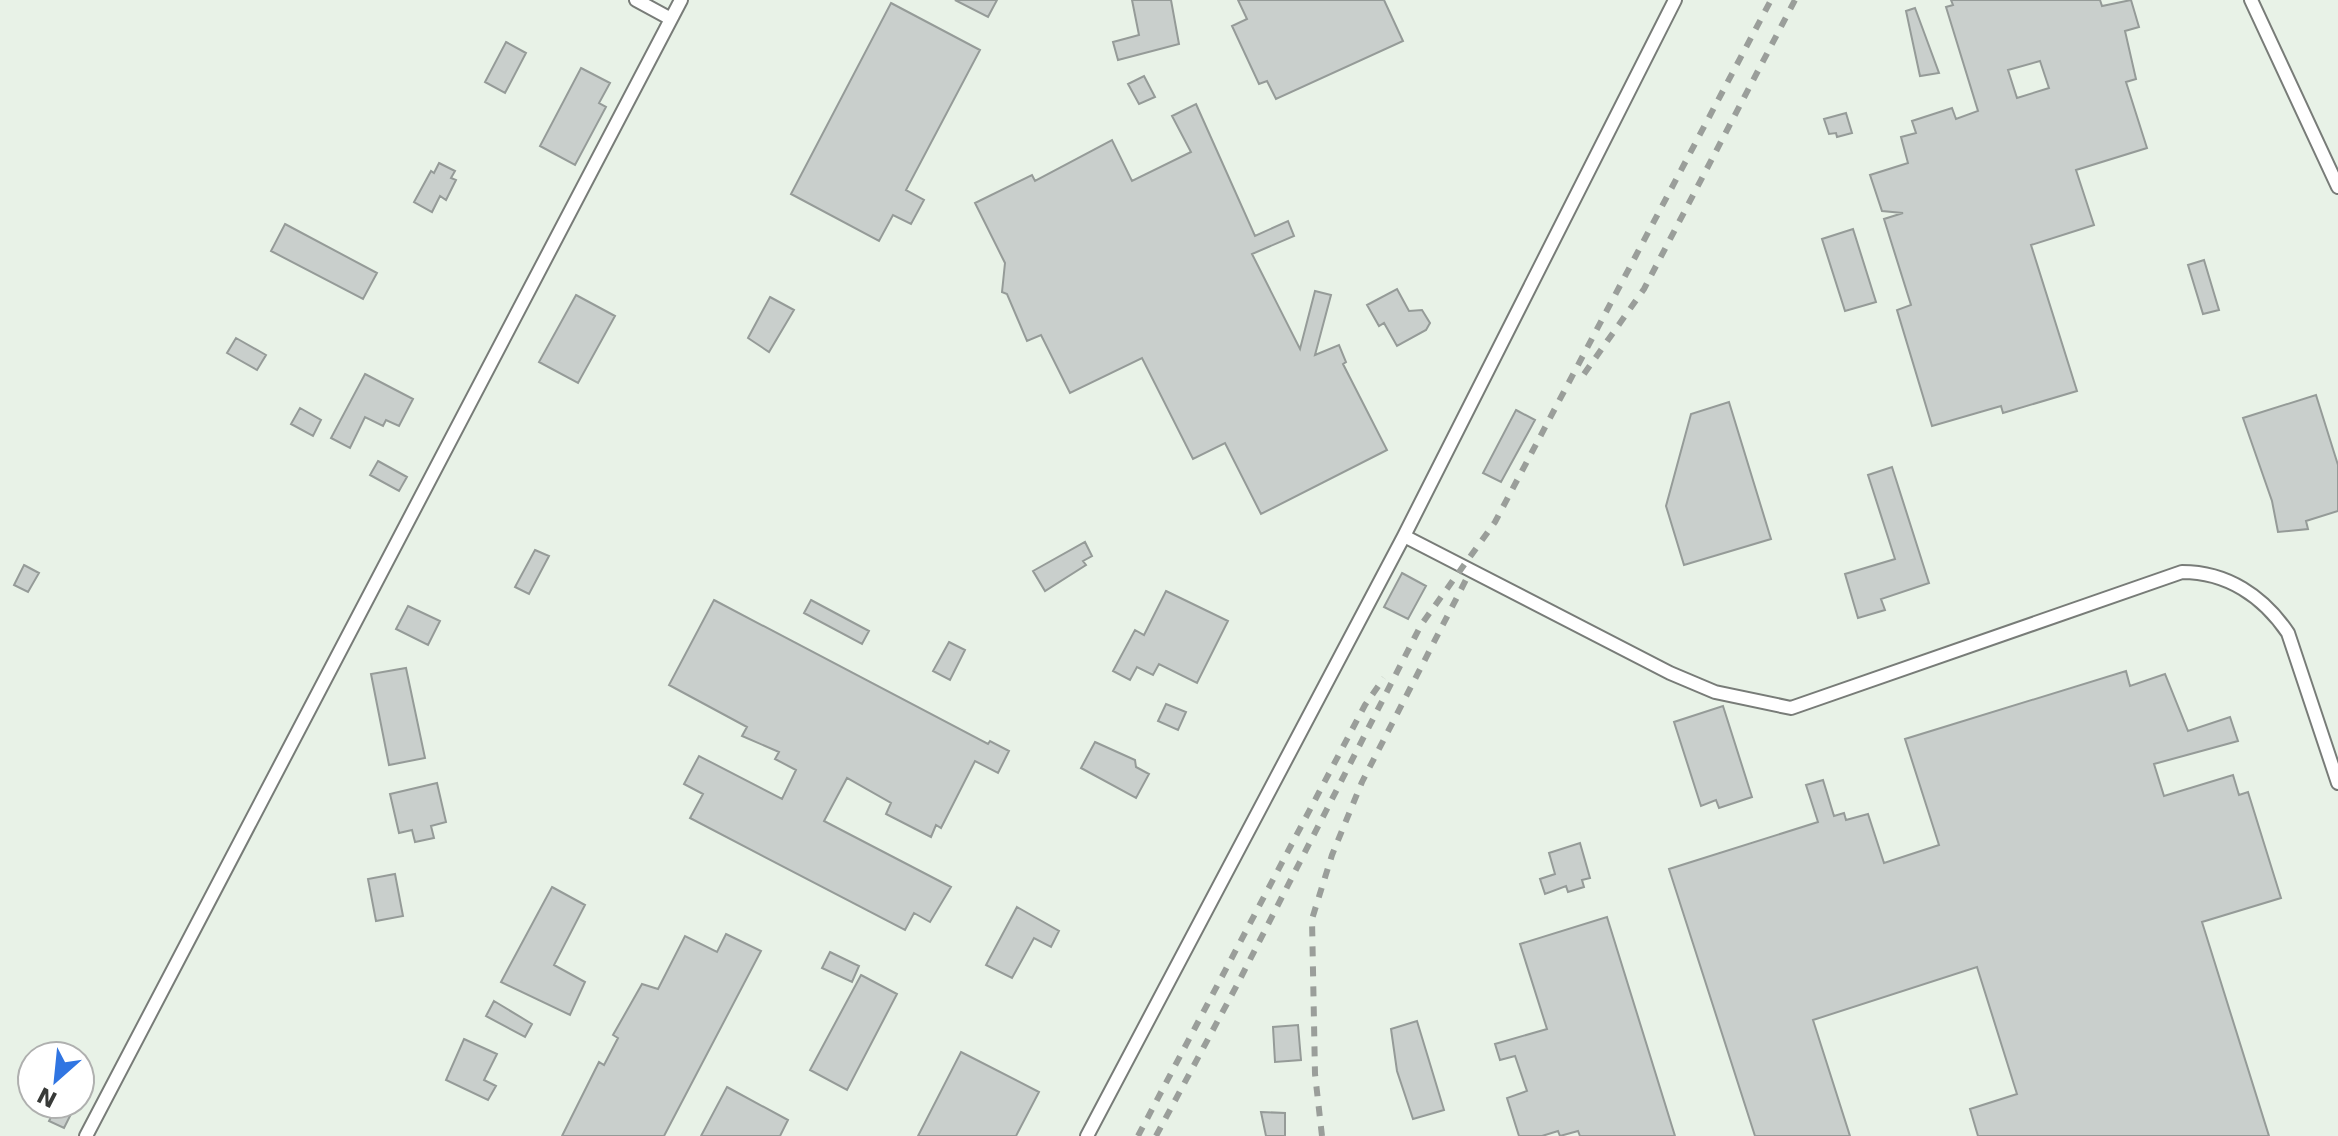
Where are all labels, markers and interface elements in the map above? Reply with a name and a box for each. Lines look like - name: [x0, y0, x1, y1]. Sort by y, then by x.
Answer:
- north arrow: [16, 1040, 96, 1120]
- text: N: [33, 1082, 61, 1113]

